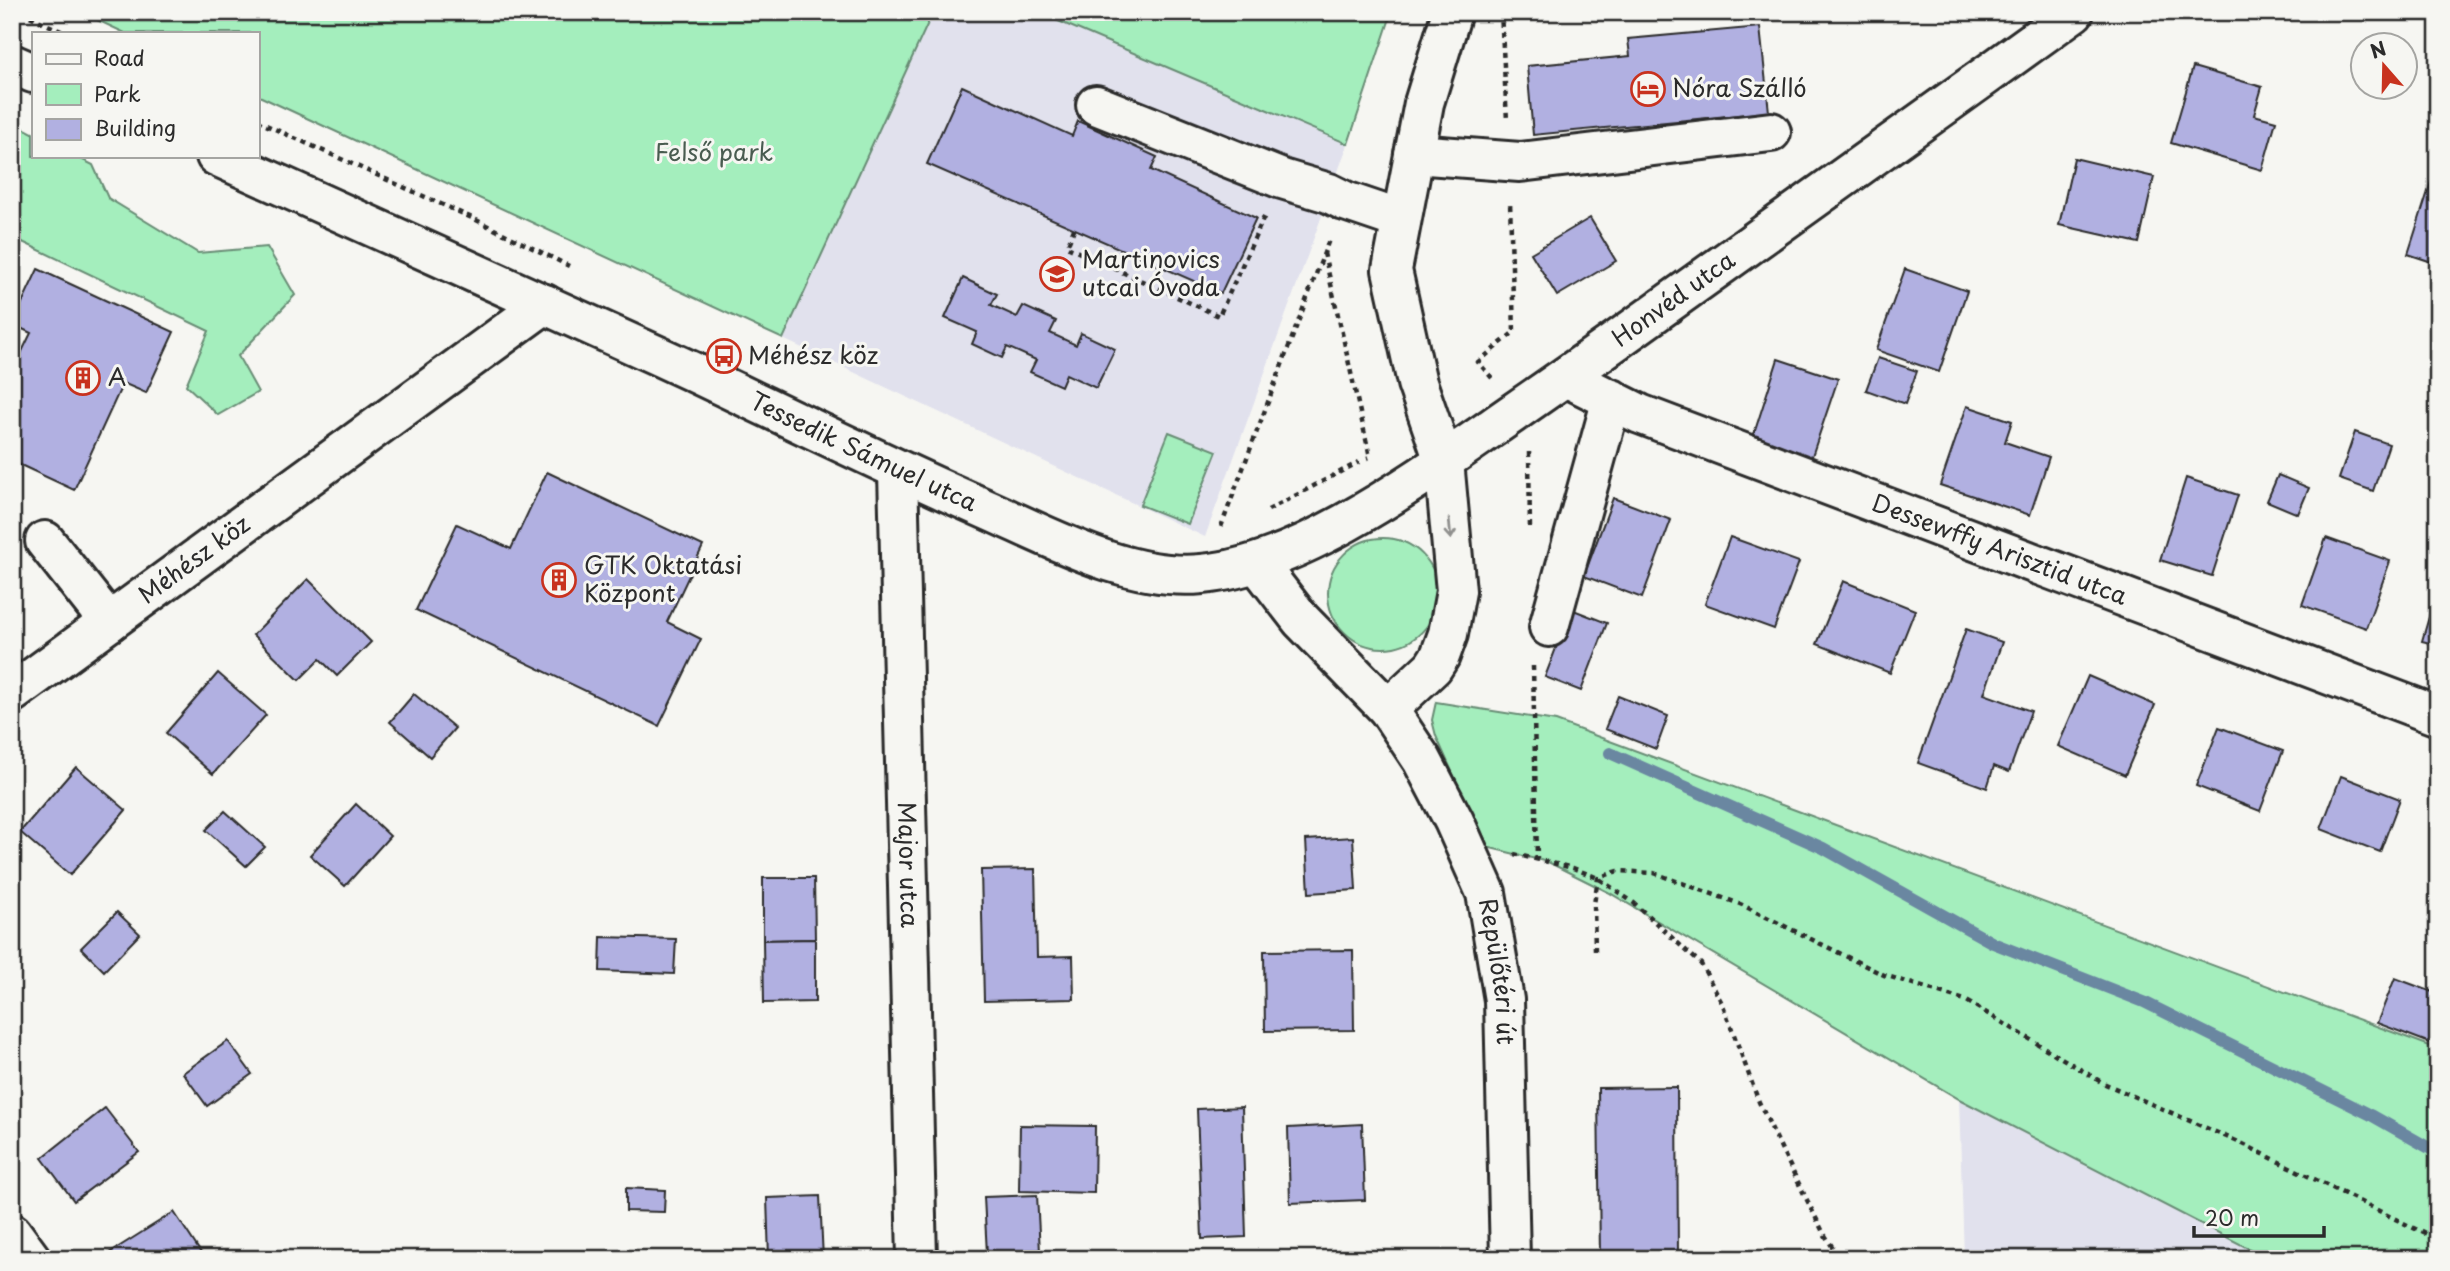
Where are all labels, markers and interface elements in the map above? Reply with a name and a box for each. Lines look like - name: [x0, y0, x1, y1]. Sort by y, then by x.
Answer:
- legend: [32, 32, 259, 158]
- north arrow: [2348, 32, 2418, 102]
- text: N: [2366, 33, 2390, 65]
- text: Road: [94, 41, 145, 73]
- place label: Nóra Szálló: [1672, 69, 1807, 105]
- hotel icon: Nóra Szálló: [1629, 70, 1667, 108]
- text: Park: [94, 77, 141, 109]
- text: Building: [94, 111, 176, 143]
- park label: Felső park: [655, 133, 773, 169]
- place label: Martinovics utcai Óvoda: [1082, 240, 1220, 304]
- street label: Honvéd utca: [1604, 241, 1742, 354]
- school or university icon: Martinovics utcai Óvoda: [1038, 255, 1076, 293]
- place label: Méhész köz: [748, 336, 878, 372]
- bus stop icon: Méhész köz: [705, 337, 743, 375]
- place label: A: [108, 358, 126, 394]
- building icon: A: [64, 359, 102, 397]
- street label: Tessedik Sámuel utca: [744, 382, 984, 519]
- street label: Dessewffy Arisztid utca: [1867, 483, 2133, 613]
- street label: Méhész köz: [130, 505, 257, 611]
- one-way arrow: [1444, 517, 1457, 540]
- place label: GTK Oktatási Központ: [584, 546, 742, 610]
- building icon: GTK Oktatási Központ: [540, 561, 578, 599]
- street label: Major utca: [890, 801, 929, 928]
- street label: Repülőtéri út: [1471, 895, 1525, 1045]
- scale bar: [2194, 1194, 2324, 1238]
- text: 20 m: [2205, 1201, 2259, 1233]

